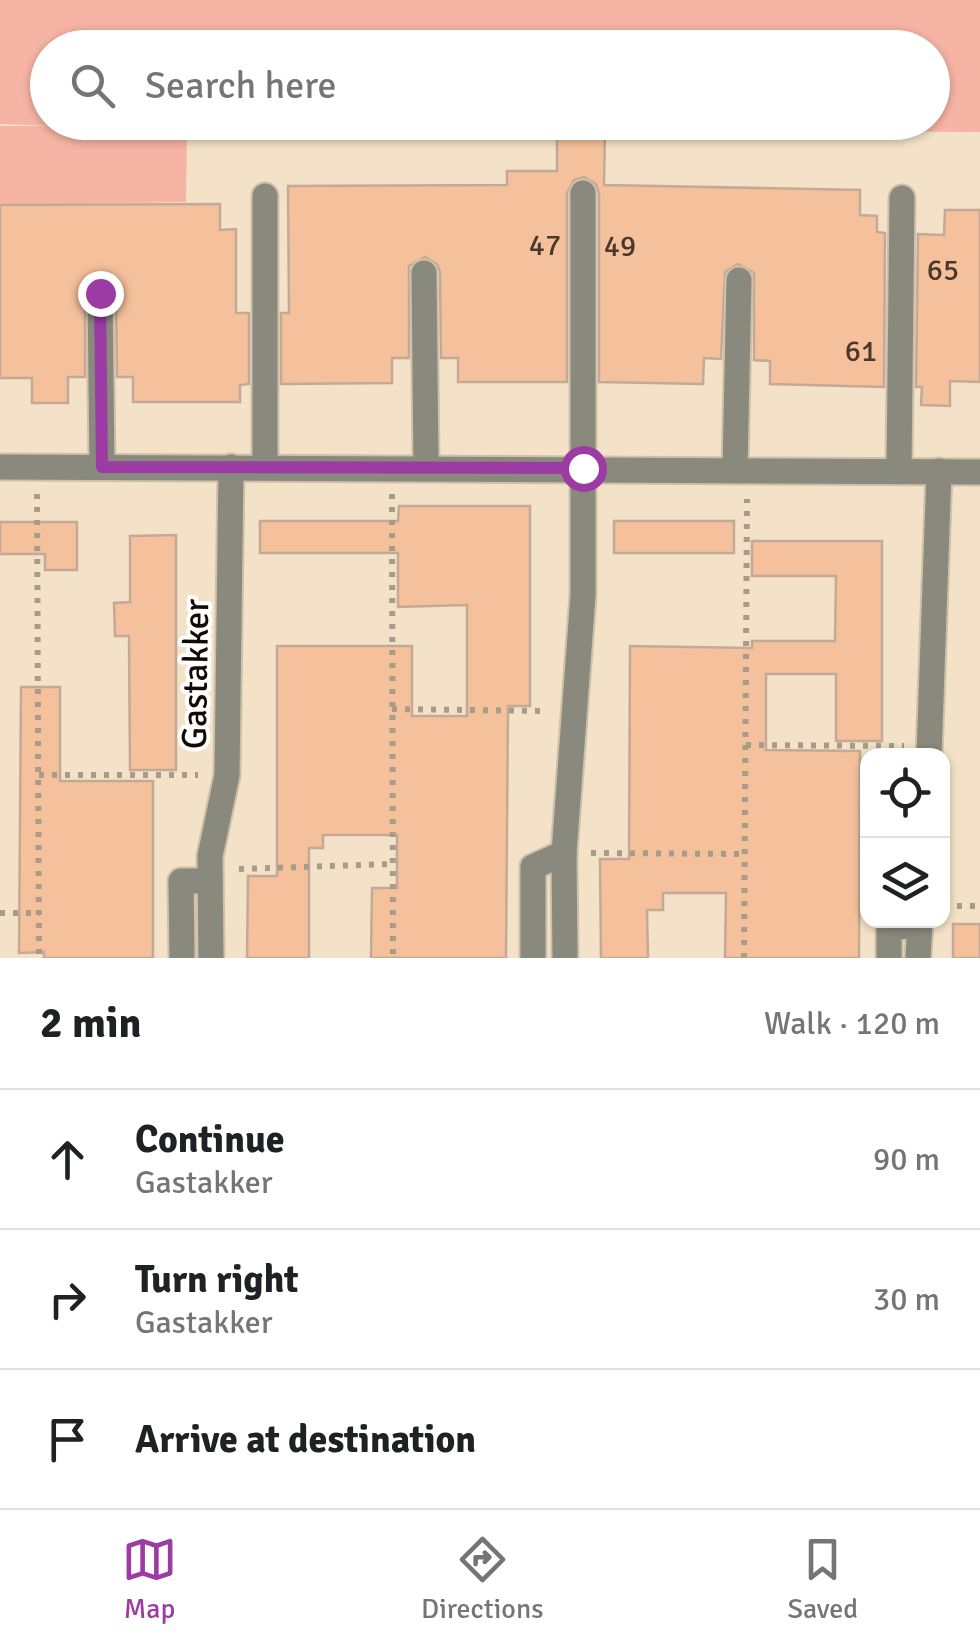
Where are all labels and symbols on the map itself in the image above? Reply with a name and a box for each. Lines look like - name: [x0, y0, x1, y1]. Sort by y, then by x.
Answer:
- house number: 47: [529, 227, 561, 264]
- house number: 49: [604, 228, 636, 265]
- house number: 65: [927, 252, 959, 289]
- route end: [78, 271, 124, 317]
- house number: 61: [845, 333, 877, 370]
- route start: [561, 446, 607, 492]
- street label: Gastakker: [173, 598, 218, 750]

